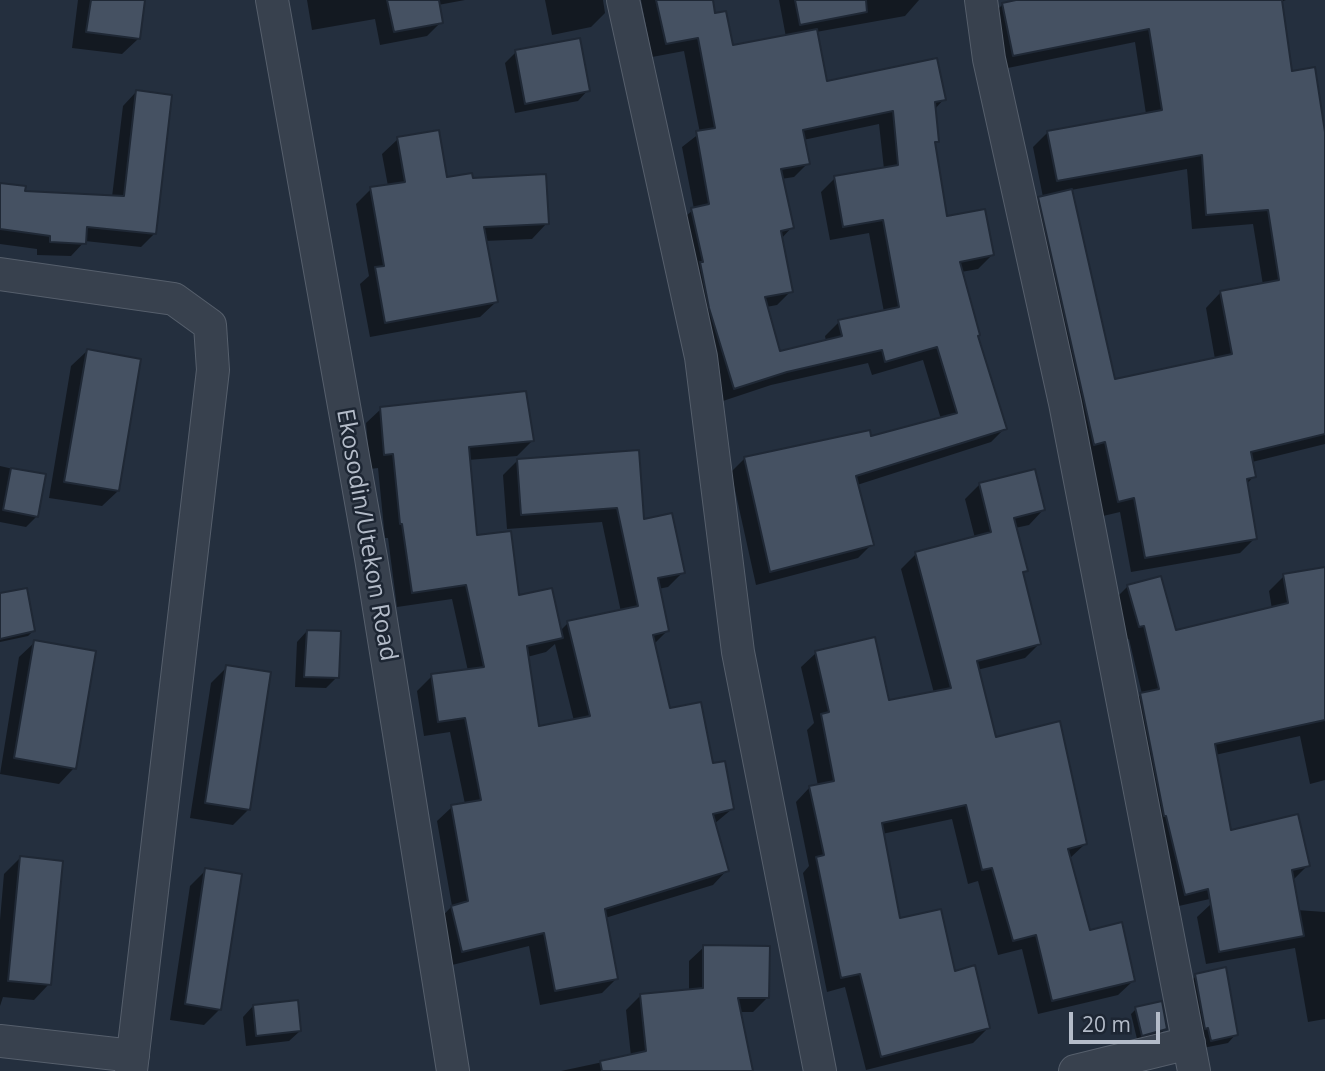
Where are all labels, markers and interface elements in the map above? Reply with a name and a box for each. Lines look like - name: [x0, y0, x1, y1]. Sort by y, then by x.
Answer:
- street label: Ekosodin/Utekon Road: [330, 407, 402, 663]
- scale bar: [1073, 998, 1164, 1042]
- text: 20 m: [1082, 1010, 1131, 1038]

